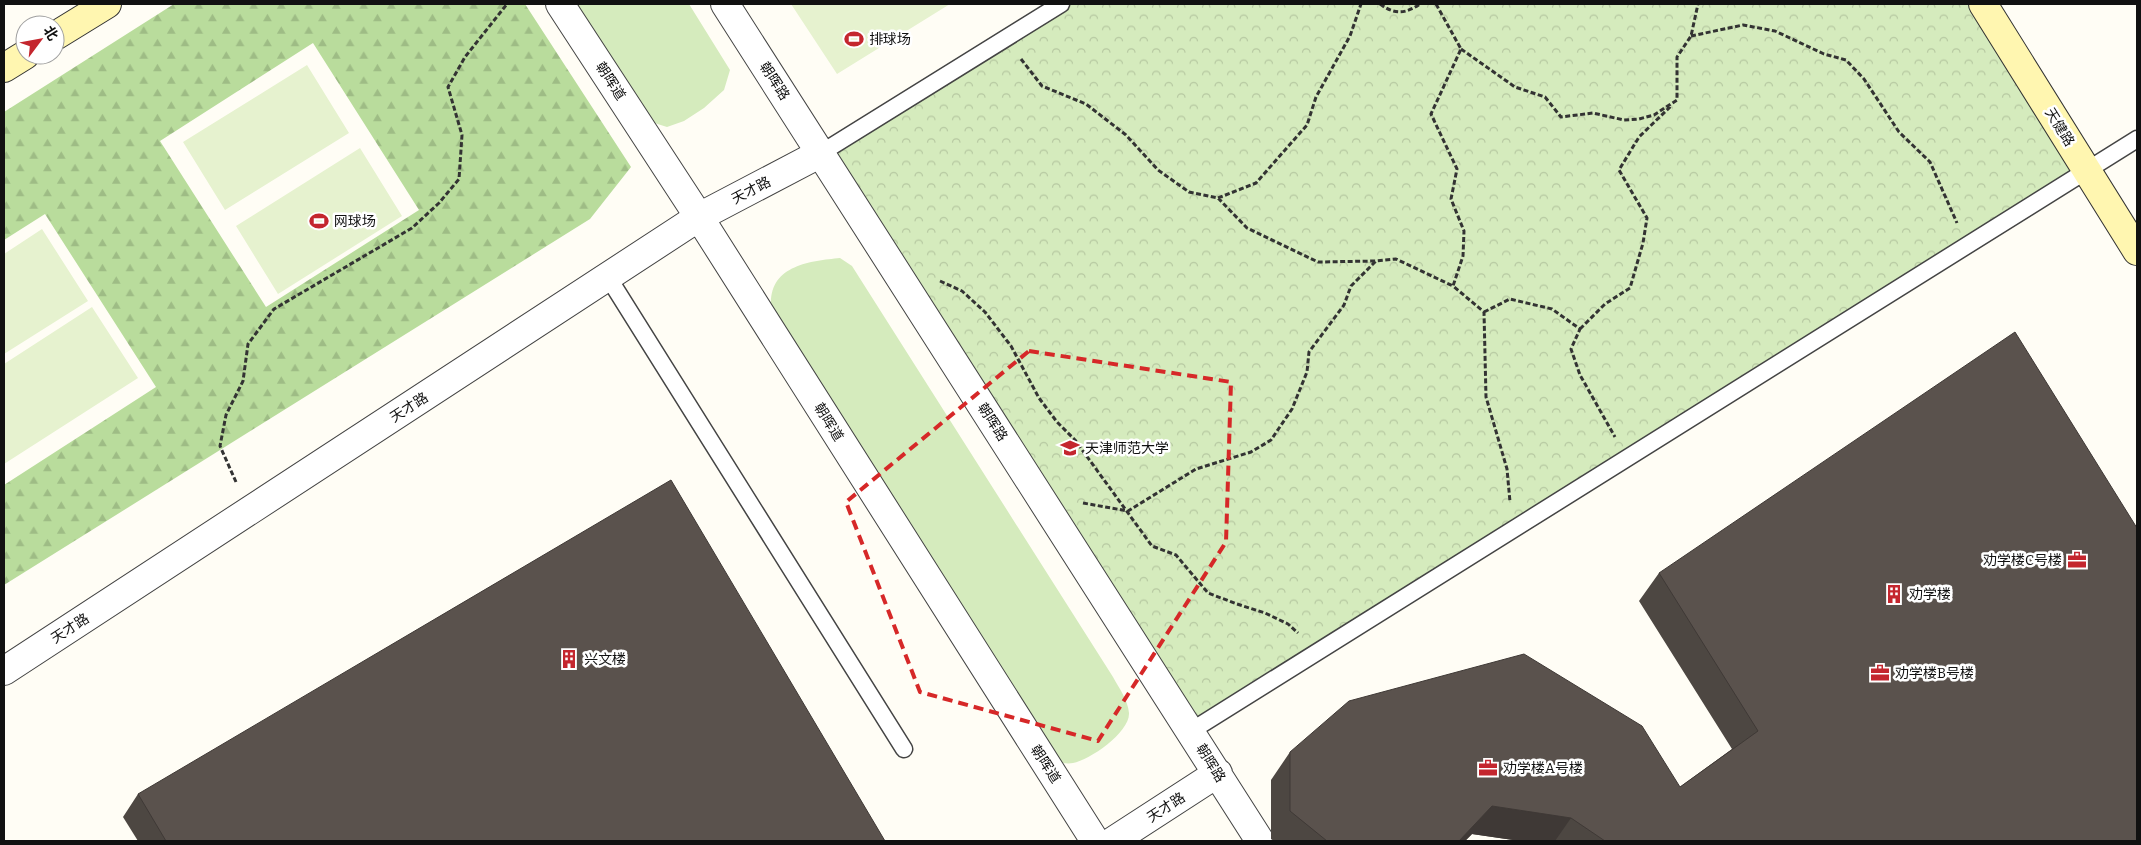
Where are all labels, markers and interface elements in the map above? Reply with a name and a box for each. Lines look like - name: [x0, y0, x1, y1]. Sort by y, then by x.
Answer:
- north arrow: [15, 15, 65, 65]
- text: 北: [40, 23, 62, 44]
- sports icon: 排球场: [843, 28, 865, 50]
- place label: 排球场: [869, 31, 911, 48]
- street label: 朝晖道: [592, 59, 629, 104]
- street label: 朝晖路: [756, 59, 793, 104]
- street label: 天健路: [2041, 105, 2078, 150]
- street label: 天才路: [729, 173, 774, 208]
- sports icon: 网球场: [308, 210, 330, 232]
- place label: 网球场: [334, 213, 376, 230]
- street label: 天才路: [387, 389, 432, 426]
- street label: 朝晖道: [810, 400, 847, 445]
- street label: 朝晖路: [974, 400, 1011, 445]
- school or university icon: 天津师范大学: [1059, 437, 1081, 459]
- place label: 天津师范大学: [1085, 440, 1169, 457]
- office icon: 劝学楼C号楼: [2066, 549, 2088, 571]
- place label: 劝学楼C号楼: [1983, 552, 2062, 569]
- building icon: 劝学楼: [1883, 583, 1905, 605]
- place label: 劝学楼: [1909, 586, 1951, 603]
- street label: 天才路: [48, 610, 93, 647]
- building icon: 兴文楼: [558, 648, 580, 670]
- place label: 兴文楼: [584, 651, 626, 668]
- office icon: 劝学楼B号楼: [1869, 662, 1891, 684]
- place label: 劝学楼B号楼: [1895, 665, 1974, 682]
- street label: 朝晖路: [1192, 741, 1229, 786]
- street label: 朝晖道: [1027, 742, 1064, 787]
- office icon: 劝学楼A号楼: [1477, 757, 1499, 779]
- place label: 劝学楼A号楼: [1503, 760, 1583, 777]
- street label: 天才路: [1144, 789, 1189, 826]

